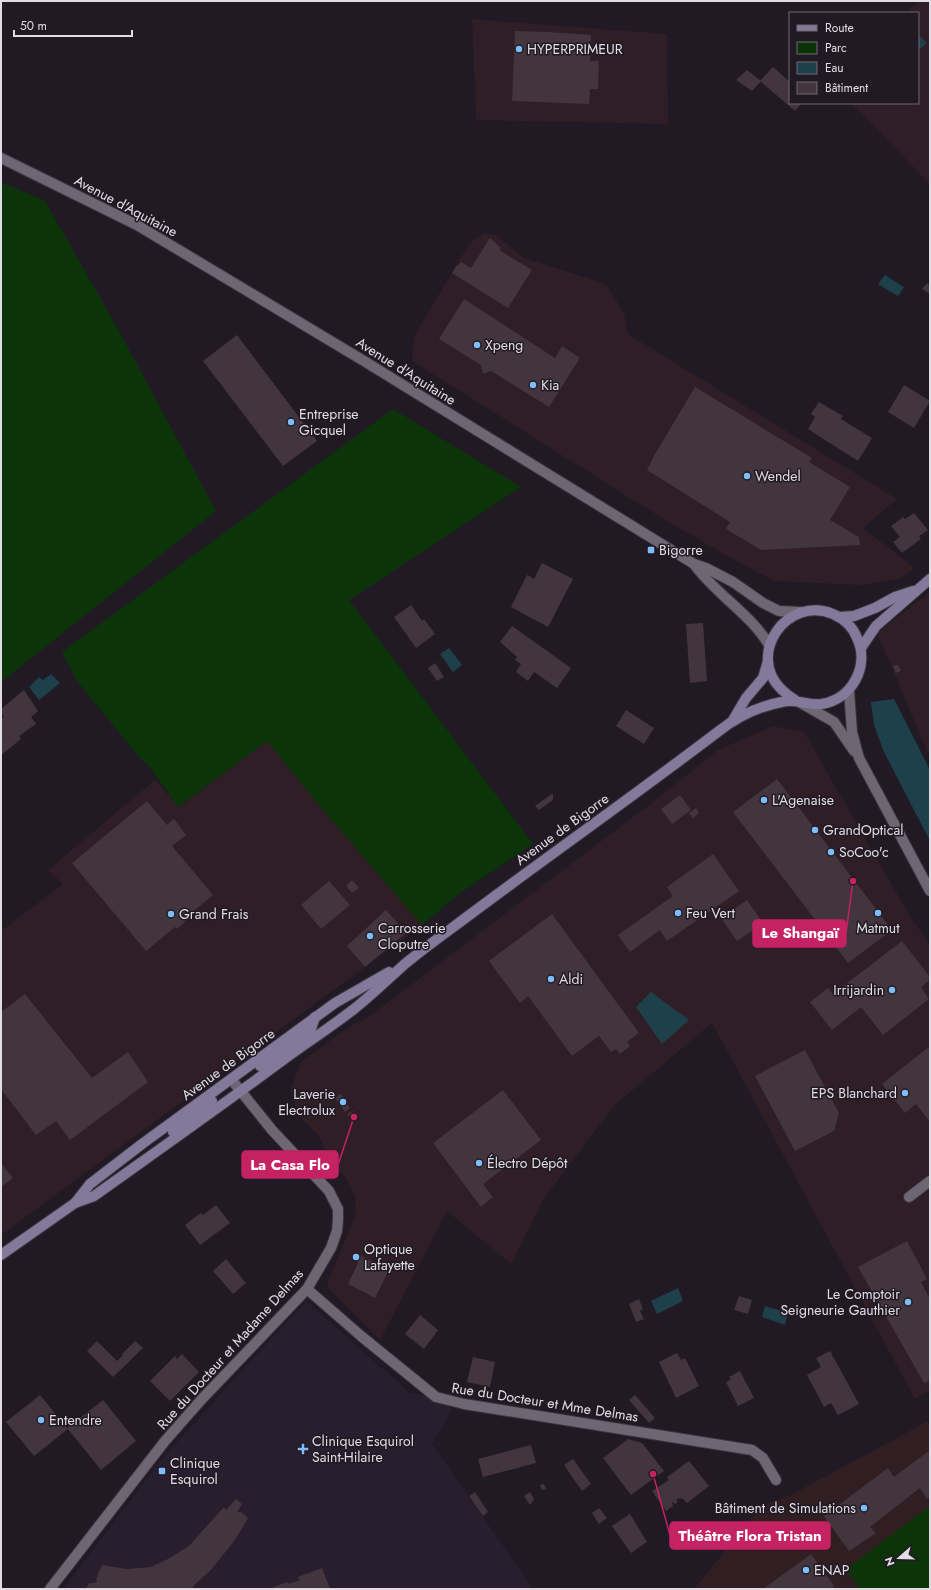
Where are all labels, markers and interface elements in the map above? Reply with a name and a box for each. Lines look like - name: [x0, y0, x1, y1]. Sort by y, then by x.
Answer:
- scale bar: [14, 12, 132, 38]
- legend: [789, 12, 919, 104]
- text: 50 m: [20, 17, 47, 35]
- text: Route: [825, 19, 854, 37]
- place label: HYPERPRIMEUR: [527, 39, 623, 59]
- text: Parc: [825, 39, 847, 57]
- marker: HYPERPRIMEUR: [514, 44, 524, 54]
- text: Eau: [825, 59, 844, 77]
- text: Bâtiment: [825, 79, 868, 97]
- street label: Avenue d'Aquitaine: [71, 170, 181, 242]
- street label: Avenue d'Aquitaine: [352, 332, 460, 410]
- place label: Xpeng: [485, 335, 523, 355]
- marker: Xpeng: [472, 340, 482, 350]
- place label: Kia: [541, 375, 559, 395]
- marker: Kia: [528, 380, 538, 390]
- place label: Entreprise Gicquel: [299, 404, 359, 440]
- marker: Entreprise Gicquel: [286, 417, 296, 427]
- place label: Wendel: [755, 466, 801, 486]
- marker: Wendel: [742, 471, 752, 481]
- place label: Bigorre: [659, 540, 703, 560]
- marker: Bigorre: [646, 545, 656, 555]
- street label: Avenue de Bigorre: [511, 788, 613, 870]
- place label: L'Agenaise: [772, 790, 834, 810]
- marker: L'Agenaise: [759, 795, 769, 805]
- place label: GrandOptical: [823, 820, 903, 840]
- marker: GrandOptical: [810, 825, 820, 835]
- place label: SoCoo'c: [839, 842, 889, 862]
- marker: SoCoo'c: [826, 847, 836, 857]
- place label: Feu Vert: [686, 903, 735, 923]
- place label: Grand Frais: [179, 904, 249, 924]
- marker: Feu Vert: [673, 908, 683, 918]
- marker: Matmut: [873, 908, 883, 918]
- marker: Grand Frais: [166, 909, 176, 919]
- place label: Carrosserie Cloputre: [378, 918, 446, 954]
- place label: Matmut: [856, 918, 900, 938]
- callout: Le Shangaï: [753, 920, 846, 947]
- text: Le Shangaï: [761, 922, 840, 944]
- marker: Carrosserie Cloputre: [365, 931, 375, 941]
- place label: Aldi: [559, 969, 583, 989]
- marker: Aldi: [546, 974, 556, 984]
- place label: Irrijardin: [833, 980, 884, 1000]
- marker: Irrijardin: [887, 985, 897, 995]
- street label: Avenue de Bigorre: [177, 1023, 279, 1105]
- place label: EPS Blanchard: [811, 1083, 897, 1103]
- place label: Laverie Electrolux: [278, 1084, 335, 1120]
- marker: EPS Blanchard: [900, 1088, 910, 1098]
- marker: Laverie Electrolux: [338, 1097, 348, 1107]
- callout: La Casa Flo: [242, 1151, 338, 1178]
- place label: Électro Dépôt: [487, 1153, 568, 1173]
- text: La Casa Flo: [250, 1154, 330, 1176]
- marker: Électro Dépôt: [474, 1158, 484, 1168]
- place label: Optique Lafayette: [364, 1239, 415, 1275]
- marker: Optique Lafayette: [351, 1252, 361, 1262]
- street label: Rue du Docteur et Madame Delmas: [152, 1264, 308, 1434]
- place label: Le Comptoir Seigneurie Gauthier: [780, 1284, 900, 1320]
- marker: Le Comptoir Seigneurie Gauthier: [903, 1297, 913, 1307]
- street label: Rue du Docteur et Mme Delmas: [450, 1377, 640, 1427]
- place label: Entendre: [49, 1410, 102, 1430]
- marker: Entendre: [36, 1415, 46, 1425]
- place label: Clinique Esquirol Saint-Hilaire: [312, 1431, 414, 1467]
- marker: Clinique Esquirol Saint-Hilaire: [297, 1443, 309, 1455]
- place label: Clinique Esquirol: [170, 1453, 220, 1489]
- marker: Clinique Esquirol: [157, 1466, 167, 1476]
- place label: Bâtiment de Simulations: [715, 1498, 856, 1518]
- marker: Bâtiment de Simulations: [859, 1503, 869, 1513]
- callout: Théâtre Flora Tristan: [670, 1522, 830, 1549]
- text: Théâtre Flora Tristan: [678, 1525, 822, 1547]
- north arrow: [879, 1538, 919, 1578]
- text: N: [881, 1555, 899, 1568]
- place label: ENAP: [814, 1560, 850, 1580]
- marker: ENAP: [801, 1565, 811, 1575]

